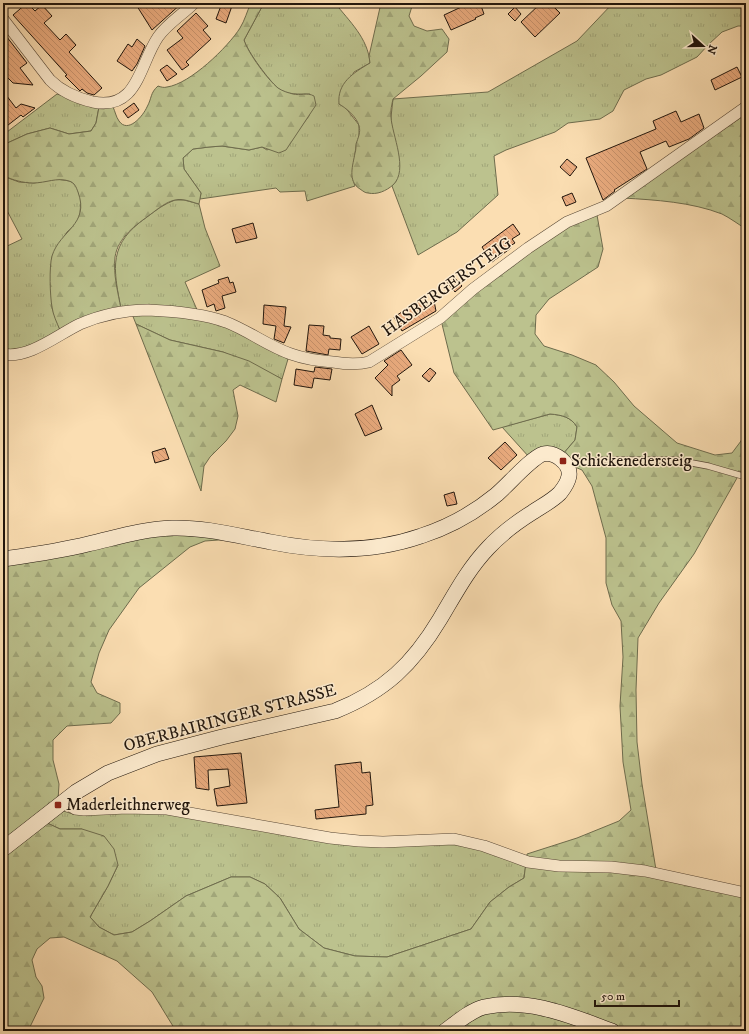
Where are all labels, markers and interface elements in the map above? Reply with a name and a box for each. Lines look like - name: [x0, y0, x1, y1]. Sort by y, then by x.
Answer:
- north arrow: [683, 26, 723, 66]
- text: N: [703, 43, 720, 56]
- street label: HASBERGERSTEIG: [378, 232, 517, 342]
- place label: Schickenedersteig: [571, 450, 692, 472]
- marker: Schickenedersteig: [558, 456, 568, 466]
- street label: OBERBAIRINGER STRASSE: [121, 679, 339, 757]
- place label: Maderleithnerweg: [66, 794, 191, 816]
- marker: Maderleithnerweg: [53, 800, 63, 810]
- scale bar: [595, 982, 679, 1008]
- text: 50 m: [601, 989, 625, 1004]

